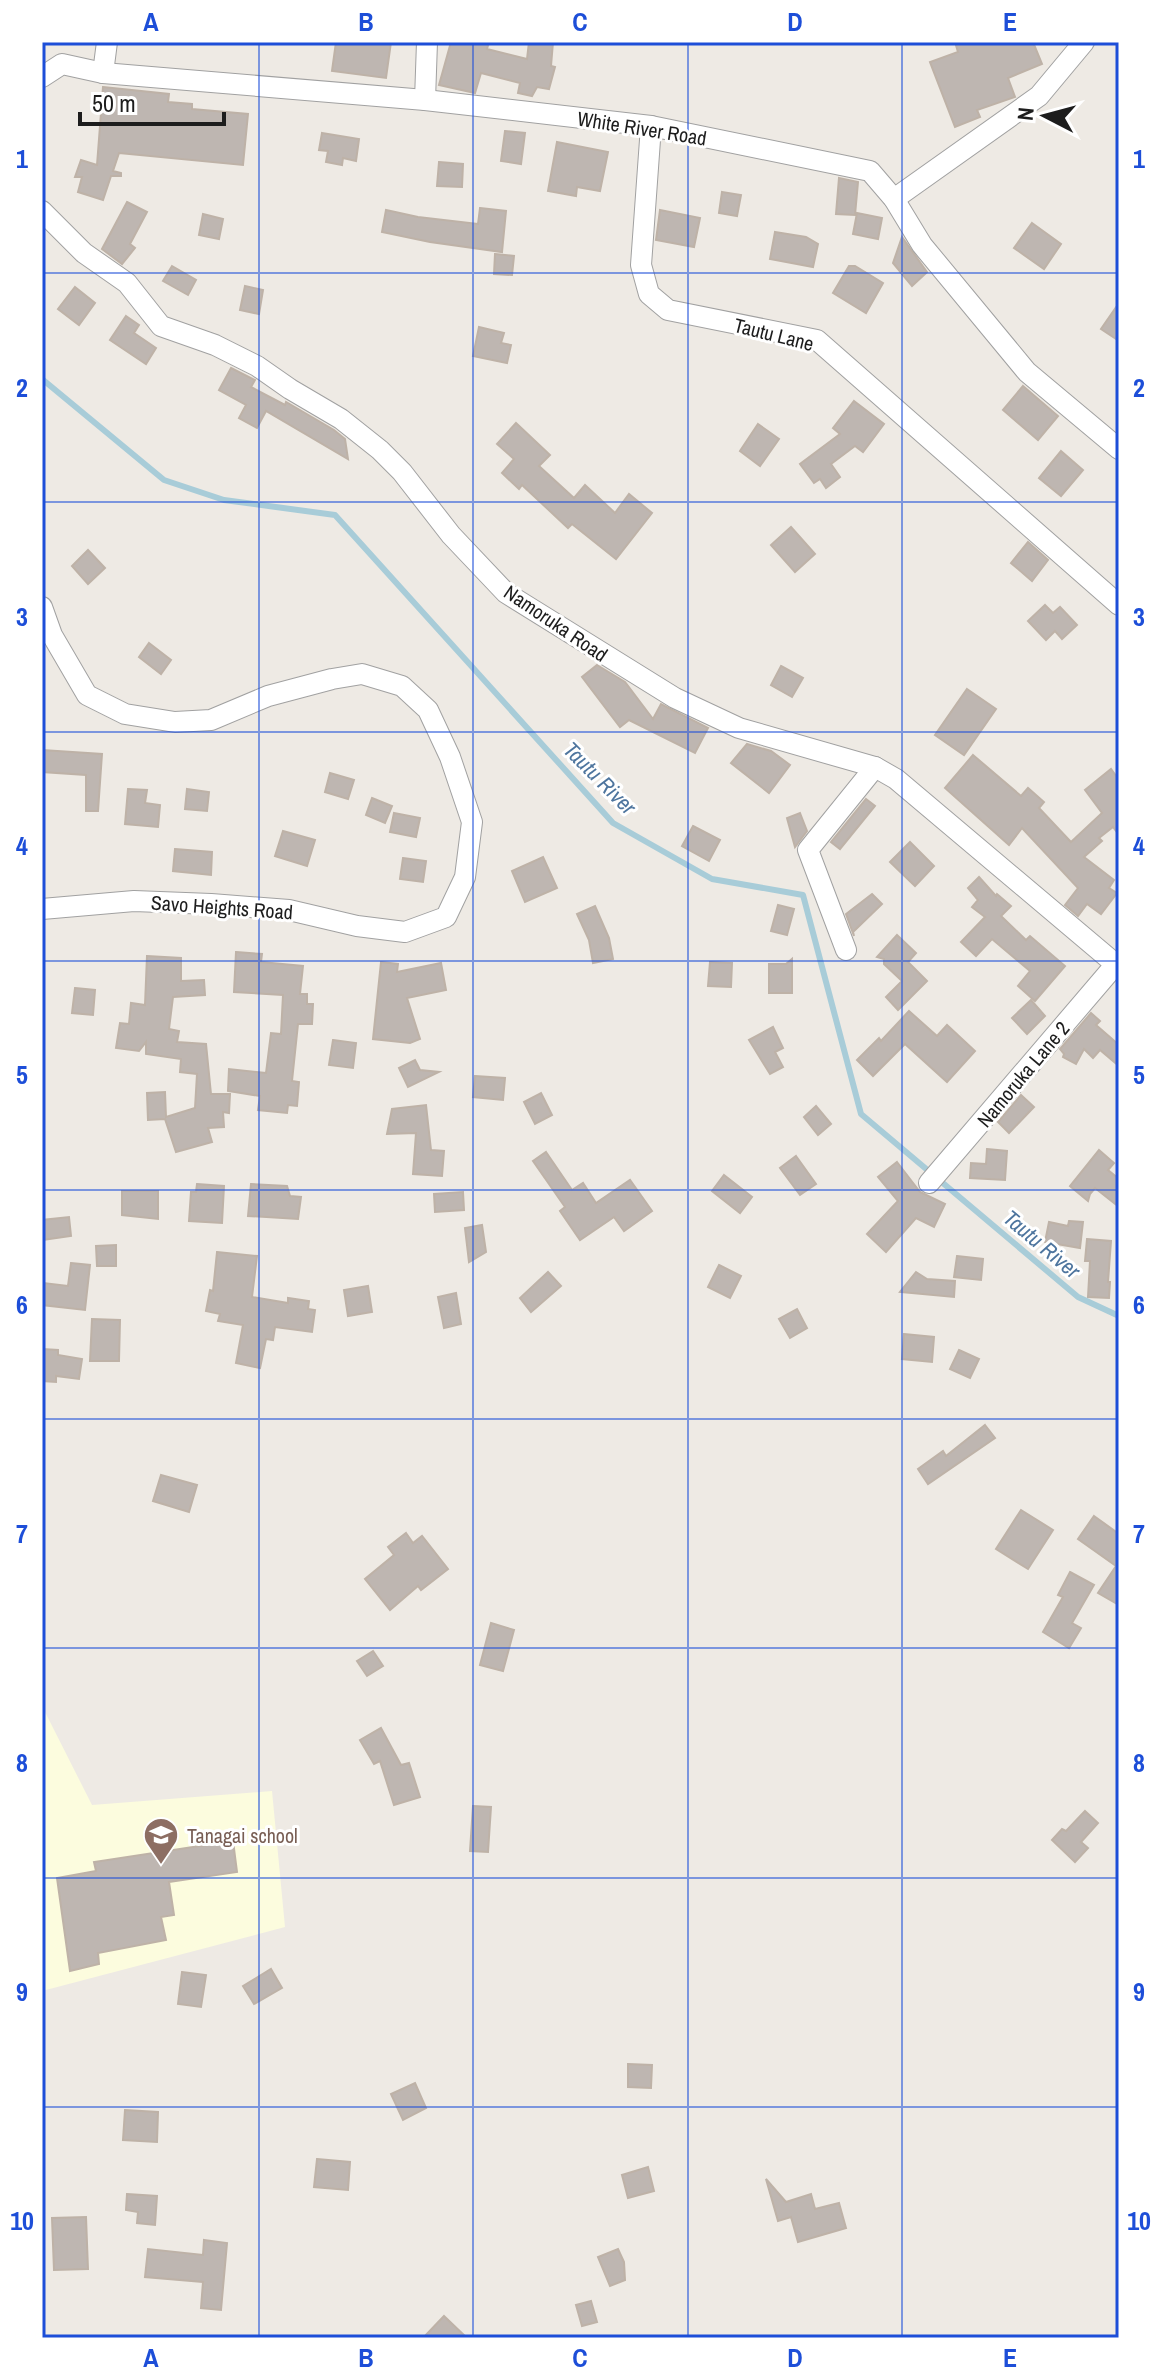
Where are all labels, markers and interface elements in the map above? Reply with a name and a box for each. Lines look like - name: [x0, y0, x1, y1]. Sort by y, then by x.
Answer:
- text: A: [143, 4, 159, 39]
- text: B: [358, 4, 374, 39]
- text: C: [572, 4, 588, 39]
- text: D: [787, 4, 803, 39]
- text: E: [1003, 4, 1017, 39]
- scale bar: [80, 76, 224, 126]
- north arrow: [1005, 76, 1085, 156]
- text: 50 m: [92, 87, 136, 119]
- street label: White River Road: [576, 104, 708, 152]
- text: N: [1010, 106, 1041, 122]
- text: 1: [16, 141, 28, 176]
- text: 1: [1133, 141, 1145, 176]
- street label: Tautu Lane: [731, 311, 817, 357]
- text: 2: [16, 370, 28, 405]
- text: 2: [1133, 370, 1145, 405]
- street label: Namoruka Road: [499, 578, 613, 668]
- text: 3: [16, 599, 28, 634]
- text: 3: [1133, 599, 1145, 634]
- water label: Tautu River: [557, 735, 644, 822]
- text: 4: [16, 828, 28, 863]
- text: 4: [1133, 828, 1145, 863]
- street label: Savo Heights Road: [150, 889, 294, 925]
- street label: Namoruka Lane 2: [971, 1015, 1075, 1133]
- text: 5: [16, 1057, 28, 1092]
- text: 5: [1133, 1057, 1145, 1092]
- water label: Tautu River: [997, 1203, 1088, 1286]
- text: 6: [16, 1287, 28, 1322]
- text: 6: [1133, 1287, 1145, 1322]
- text: 7: [16, 1516, 28, 1551]
- text: 7: [1133, 1516, 1145, 1551]
- text: 8: [16, 1745, 28, 1780]
- text: 8: [1133, 1745, 1145, 1780]
- school or university icon: Tanagai school: [142, 1816, 180, 1866]
- place label: Tanagai school: [187, 1822, 298, 1849]
- text: 9: [16, 1974, 28, 2009]
- text: 9: [1133, 1974, 1145, 2009]
- text: 10: [10, 2203, 34, 2238]
- text: 10: [1127, 2203, 1151, 2238]
- text: A: [143, 2340, 159, 2375]
- text: B: [358, 2340, 374, 2375]
- text: C: [572, 2340, 588, 2375]
- text: D: [787, 2340, 803, 2375]
- text: E: [1003, 2340, 1017, 2375]

